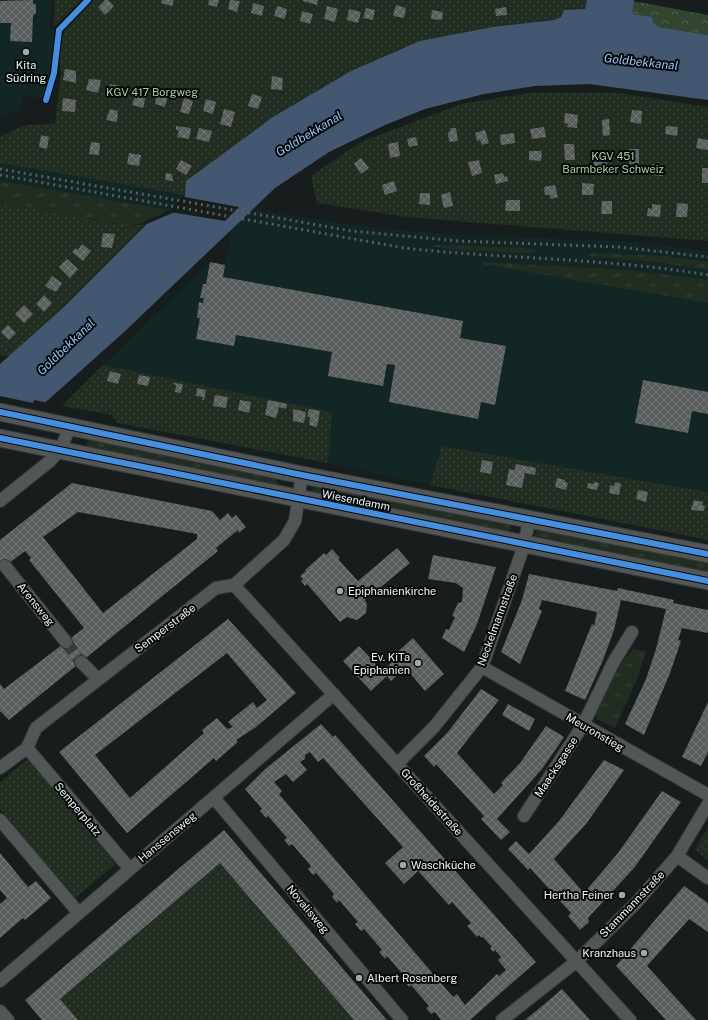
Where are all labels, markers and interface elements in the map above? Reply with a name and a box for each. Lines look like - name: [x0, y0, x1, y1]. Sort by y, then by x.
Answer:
- marker: Kita Südring: [21, 47, 31, 57]
- water label: Goldbekkanal: [603, 51, 679, 73]
- place label: Kita Südring: [6, 59, 46, 84]
- park label: KGV 417 Borgweg: [106, 86, 198, 98]
- water label: Goldbekkanal: [273, 109, 345, 159]
- park label: KGV 451 Barmbeker Schweiz: [562, 150, 664, 175]
- water label: Goldbekkanal: [34, 316, 98, 378]
- street label: Wiesendamm: [321, 488, 391, 512]
- street label: Neckelmannstraße: [475, 573, 519, 667]
- street label: Arensweg: [15, 580, 57, 628]
- place label: Epiphanienkirche: [348, 585, 436, 597]
- marker: Epiphanienkirche: [335, 586, 345, 596]
- street label: Semperstraße: [132, 601, 198, 655]
- place label: Ev. KiTa Epiphanien: [353, 651, 410, 676]
- marker: Ev. KiTa Epiphanien: [413, 658, 423, 668]
- street label: Meuronstieg: [564, 711, 626, 753]
- street label: Maacksgasse: [532, 735, 580, 799]
- street label: Großheidestraße: [399, 766, 465, 838]
- street label: Semperplatz: [52, 780, 104, 838]
- street label: Hanssensweg: [136, 809, 198, 865]
- place label: Waschküche: [411, 859, 476, 871]
- marker: Waschküche: [398, 860, 408, 870]
- street label: Stammannstraße: [597, 868, 667, 940]
- street label: Novalisweg: [284, 883, 332, 936]
- place label: Hertha Feiner: [544, 889, 614, 901]
- marker: Hertha Feiner: [617, 890, 627, 900]
- place label: Kranzhaus: [582, 947, 636, 959]
- marker: Kranzhaus: [639, 948, 649, 958]
- place label: Albert Rosenberg: [367, 972, 457, 984]
- marker: Albert Rosenberg: [354, 973, 364, 983]

